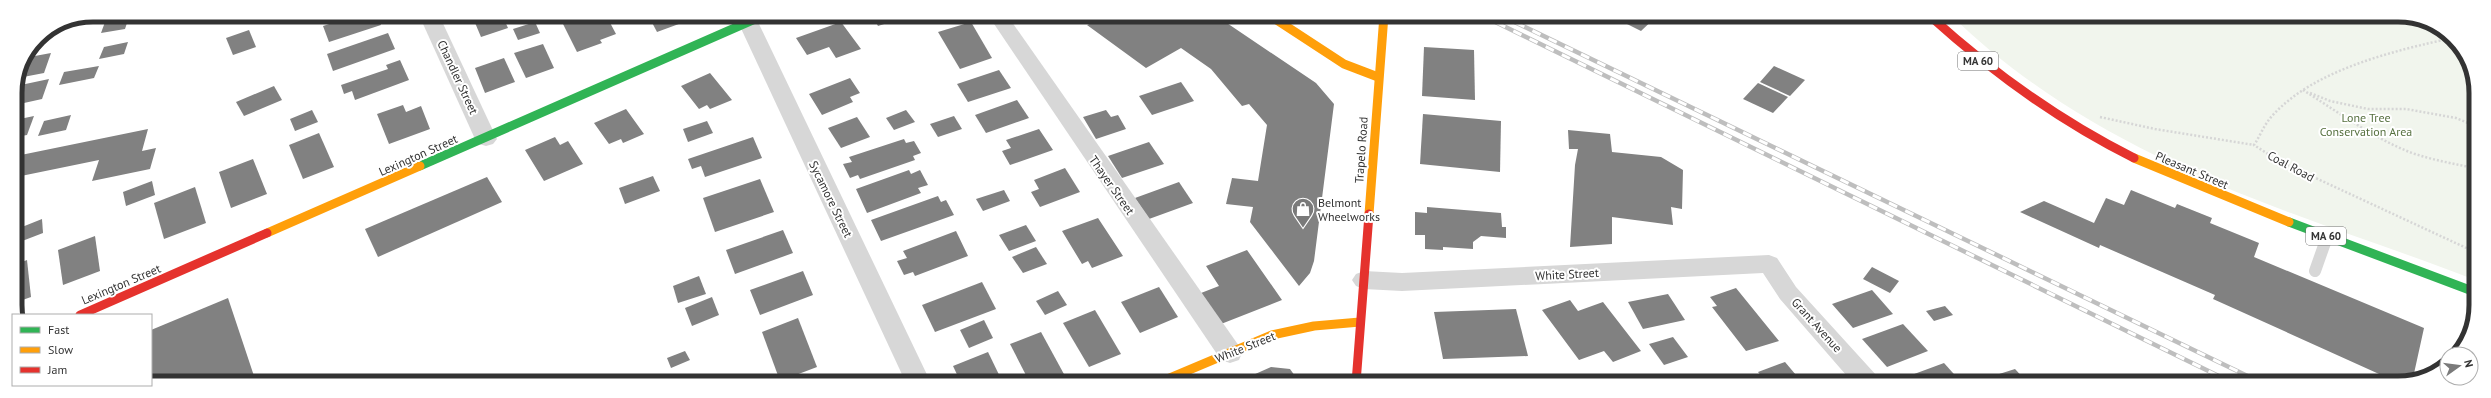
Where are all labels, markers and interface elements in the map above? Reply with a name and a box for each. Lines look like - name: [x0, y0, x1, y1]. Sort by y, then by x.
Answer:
- street label: Chandler Street: [434, 38, 482, 116]
- road number: MA 60: [1958, 52, 1998, 70]
- park label: Lone Tree Conservation Area: [2320, 110, 2412, 139]
- street label: Trapelo Road: [1351, 116, 1371, 184]
- street label: Lexington Street: [376, 131, 460, 179]
- street label: Coal Road: [2265, 147, 2317, 185]
- street label: Pleasant Street: [2153, 148, 2231, 192]
- street label: Thayer Street: [1086, 153, 1138, 217]
- street label: Sycamore Street: [806, 158, 856, 240]
- place label: Belmont Wheelworks: [1318, 195, 1380, 224]
- shop icon: Belmont Wheelworks: [1290, 196, 1316, 229]
- road number: MA 60: [2306, 227, 2346, 245]
- street label: Lexington Street: [79, 261, 163, 307]
- street label: White Street: [1535, 265, 1599, 283]
- street label: Grant Avenue: [1789, 295, 1845, 355]
- legend: [12, 314, 152, 386]
- text: Fast: [48, 322, 69, 337]
- street label: White Street: [1213, 328, 1277, 366]
- text: Slow: [48, 342, 73, 357]
- north arrow: [2439, 346, 2479, 386]
- text: N: [2461, 358, 2476, 369]
- text: Jam: [47, 362, 67, 377]

